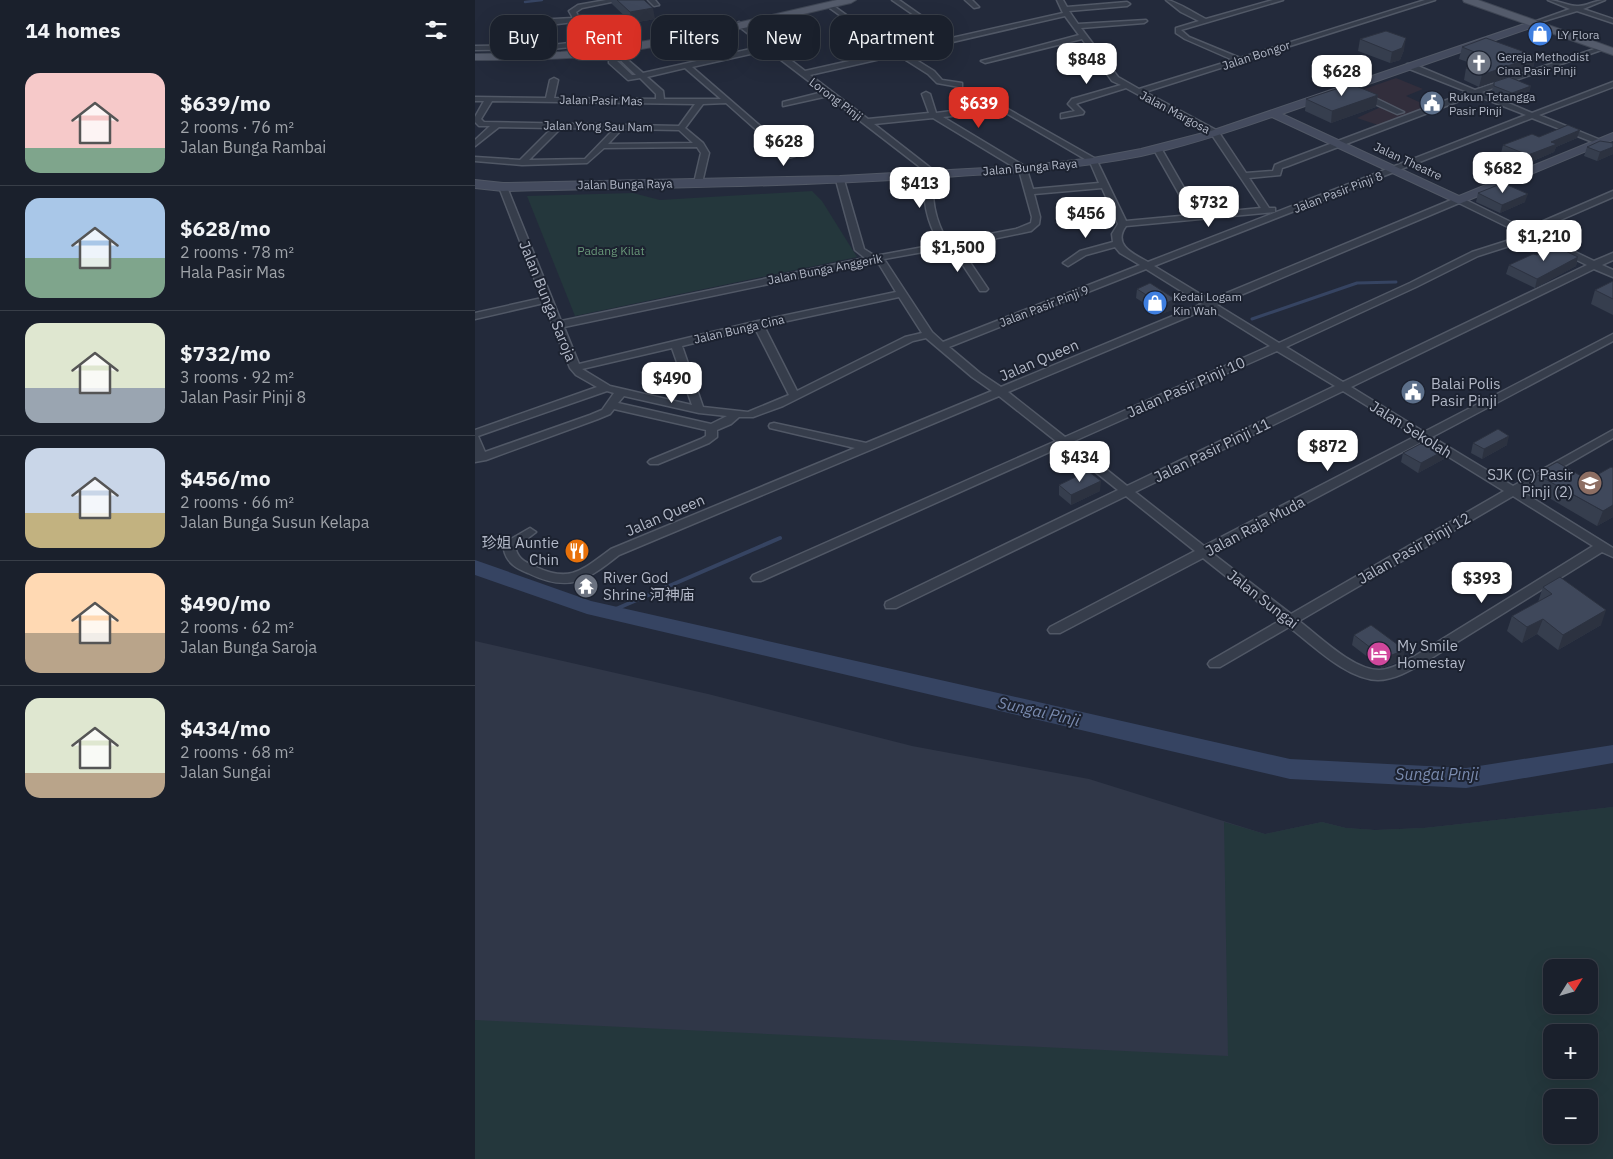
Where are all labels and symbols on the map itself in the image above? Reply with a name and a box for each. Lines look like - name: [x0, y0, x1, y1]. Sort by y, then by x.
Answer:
- shop icon: LY Flora: [1527, 21, 1553, 47]
- place label: LY Flora: [1557, 27, 1600, 42]
- street label: Jalan Bongor: [1220, 37, 1292, 73]
- pin: $848: [1057, 42, 1117, 85]
- place label: Gereja Methodist Cina Pasir Pinji: [1497, 49, 1589, 78]
- church icon: Gereja Methodist Cina Pasir Pinji: [1466, 50, 1492, 76]
- pin: $628: [1312, 54, 1372, 97]
- street label: Lorong Pinji: [806, 74, 866, 124]
- pin: $639: [949, 86, 1009, 129]
- street label: Jalan Margosa: [1137, 87, 1213, 137]
- place label: Rukun Tetangga Pasir Pinji: [1449, 89, 1536, 118]
- public building icon: Rukun Tetangga Pasir Pinji: [1419, 90, 1445, 116]
- street label: Jalan Pasir Mas: [559, 92, 643, 108]
- street label: Jalan Yong Sau Nam: [543, 118, 653, 134]
- pin: $628: [754, 124, 814, 167]
- street label: Jalan Theatre: [1371, 139, 1445, 184]
- pin: $682: [1473, 152, 1533, 194]
- street label: Jalan Bunga Raya: [982, 155, 1079, 179]
- pin: $413: [890, 166, 950, 209]
- street label: Jalan Pasir Pinji 8: [1291, 168, 1385, 216]
- street label: Jalan Bunga Raya: [577, 176, 673, 192]
- pin: $732: [1179, 186, 1239, 228]
- pin: $456: [1056, 196, 1116, 239]
- pin: $1,210: [1503, 220, 1585, 262]
- pin: $1,500: [917, 230, 999, 273]
- street label: Jalan Bunga Saroja: [515, 238, 581, 364]
- park label: Padang Kilat: [577, 243, 645, 258]
- street label: Jalan Bunga Anggerik: [766, 250, 884, 287]
- street label: Jalan Pasir Pinji 9: [997, 282, 1091, 330]
- place label: Kedai Logam Kin Wah: [1173, 289, 1242, 318]
- shop icon: Kedai Logam Kin Wah: [1142, 290, 1168, 316]
- street label: Jalan Bunga Cina: [692, 311, 786, 347]
- street label: Jalan Queen: [997, 335, 1081, 385]
- street label: Jalan Pasir Pinji 10: [1124, 352, 1248, 422]
- pin: $490: [642, 362, 702, 404]
- place label: Balai Polis Pasir Pinji: [1431, 374, 1501, 410]
- public building icon: Balai Polis Pasir Pinji: [1400, 379, 1426, 405]
- street label: Jalan Sekolah: [1366, 396, 1456, 462]
- street label: Jalan Pasir Pinji 11: [1151, 414, 1273, 486]
- pin: $872: [1298, 430, 1358, 472]
- pin: $434: [1050, 440, 1110, 483]
- place label: SJK (C) Pasir Pinji (2): [1487, 465, 1573, 501]
- school or university icon: SJK (C) Pasir Pinji (2): [1577, 470, 1603, 496]
- street label: Jalan Queen: [623, 490, 707, 540]
- street label: Jalan Raja Muda: [1202, 492, 1308, 560]
- street label: Jalan Pasir Pinji 12: [1354, 508, 1474, 588]
- place label: 珍姐 Auntie Chin: [482, 533, 559, 569]
- restaurant icon: 珍姐 Auntie Chin: [564, 538, 590, 564]
- pin: $393: [1452, 562, 1512, 604]
- street label: Jalan Sungai: [1224, 565, 1302, 633]
- place label: River God Shrine 河神庙: [603, 568, 695, 604]
- temple icon: River God Shrine 河神庙: [573, 573, 599, 599]
- place label: My Smile Homestay: [1397, 636, 1466, 672]
- hotel icon: My Smile Homestay: [1366, 641, 1392, 667]
- water label: Sungai Pinji: [996, 692, 1083, 730]
- water label: Sungai Pinji: [1395, 764, 1480, 784]
- north arrow: [1543, 959, 1597, 1014]

